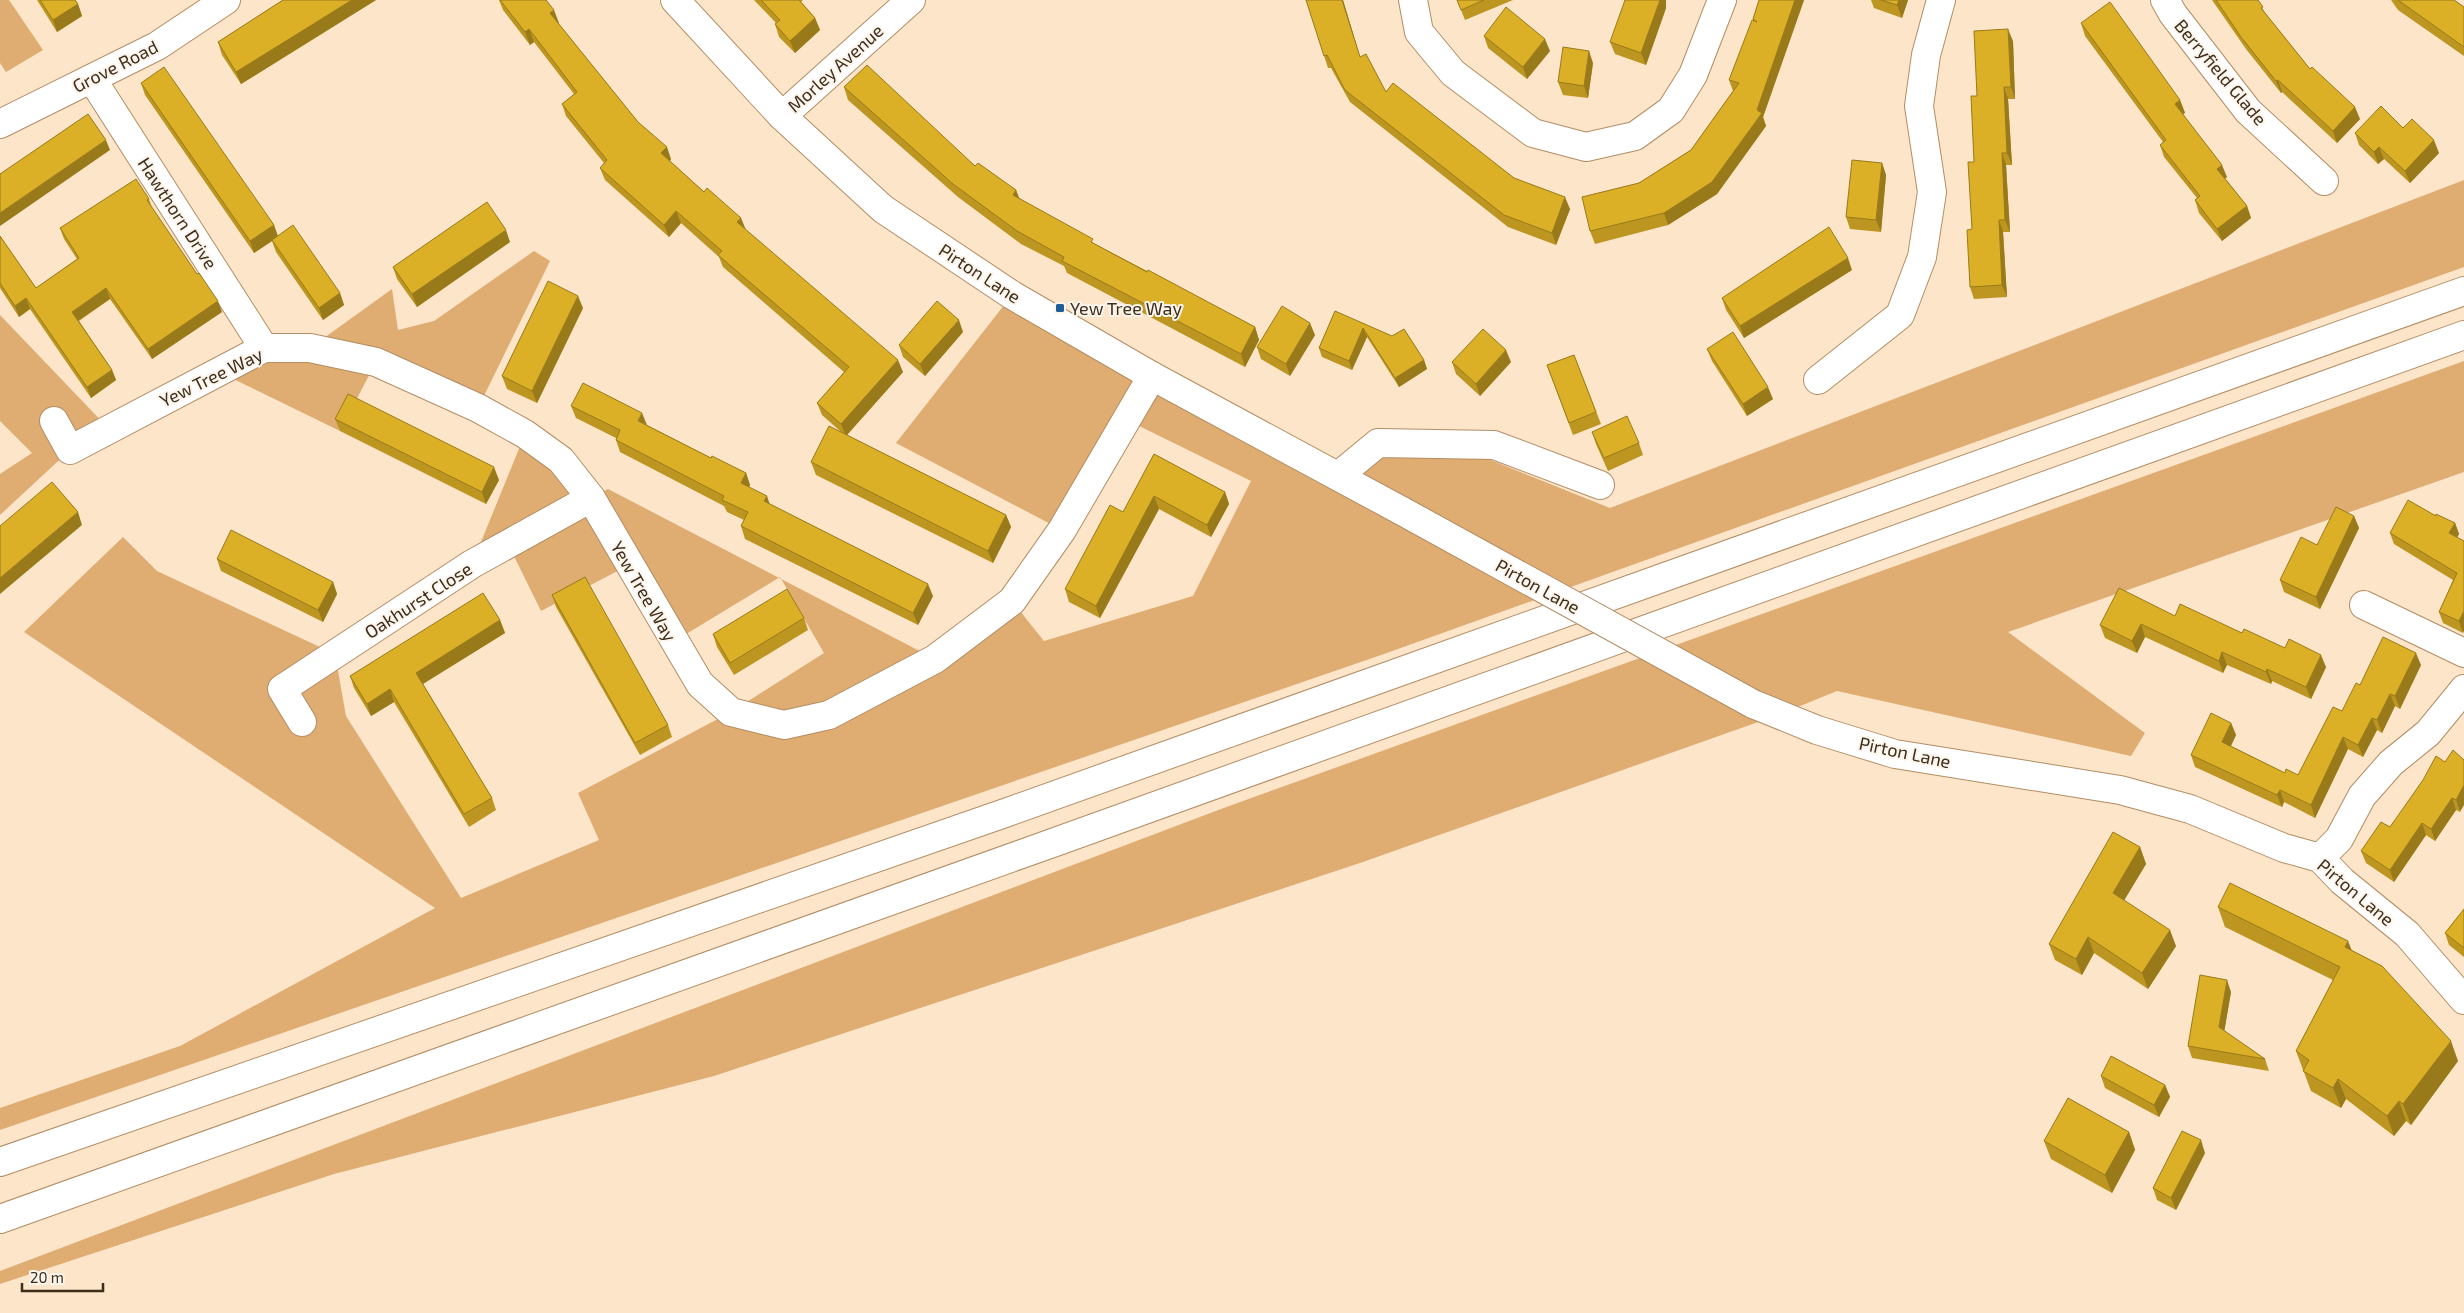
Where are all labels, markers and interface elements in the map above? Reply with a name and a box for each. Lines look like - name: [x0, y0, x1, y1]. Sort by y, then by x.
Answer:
- street label: Berryfield Glade: [2170, 15, 2272, 129]
- street label: Morley Avenue: [783, 19, 887, 117]
- street label: Grove Road: [69, 35, 161, 97]
- street label: Hawthorn Drive: [134, 153, 222, 273]
- street label: Pirton Lane: [935, 238, 1025, 308]
- place label: Yew Tree Way: [1070, 297, 1182, 319]
- marker: Yew Tree Way: [1054, 302, 1066, 314]
- street label: Yew Tree Way: [156, 342, 267, 411]
- street label: Yew Tree Way: [606, 537, 682, 645]
- street label: Pirton Lane: [1492, 554, 1584, 618]
- street label: Oakhurst Close: [360, 557, 476, 643]
- street label: Pirton Lane: [1857, 732, 1953, 772]
- street label: Pirton Lane: [2313, 854, 2399, 930]
- scale bar: [22, 1260, 104, 1292]
- text: 20 m: [30, 1268, 64, 1286]

